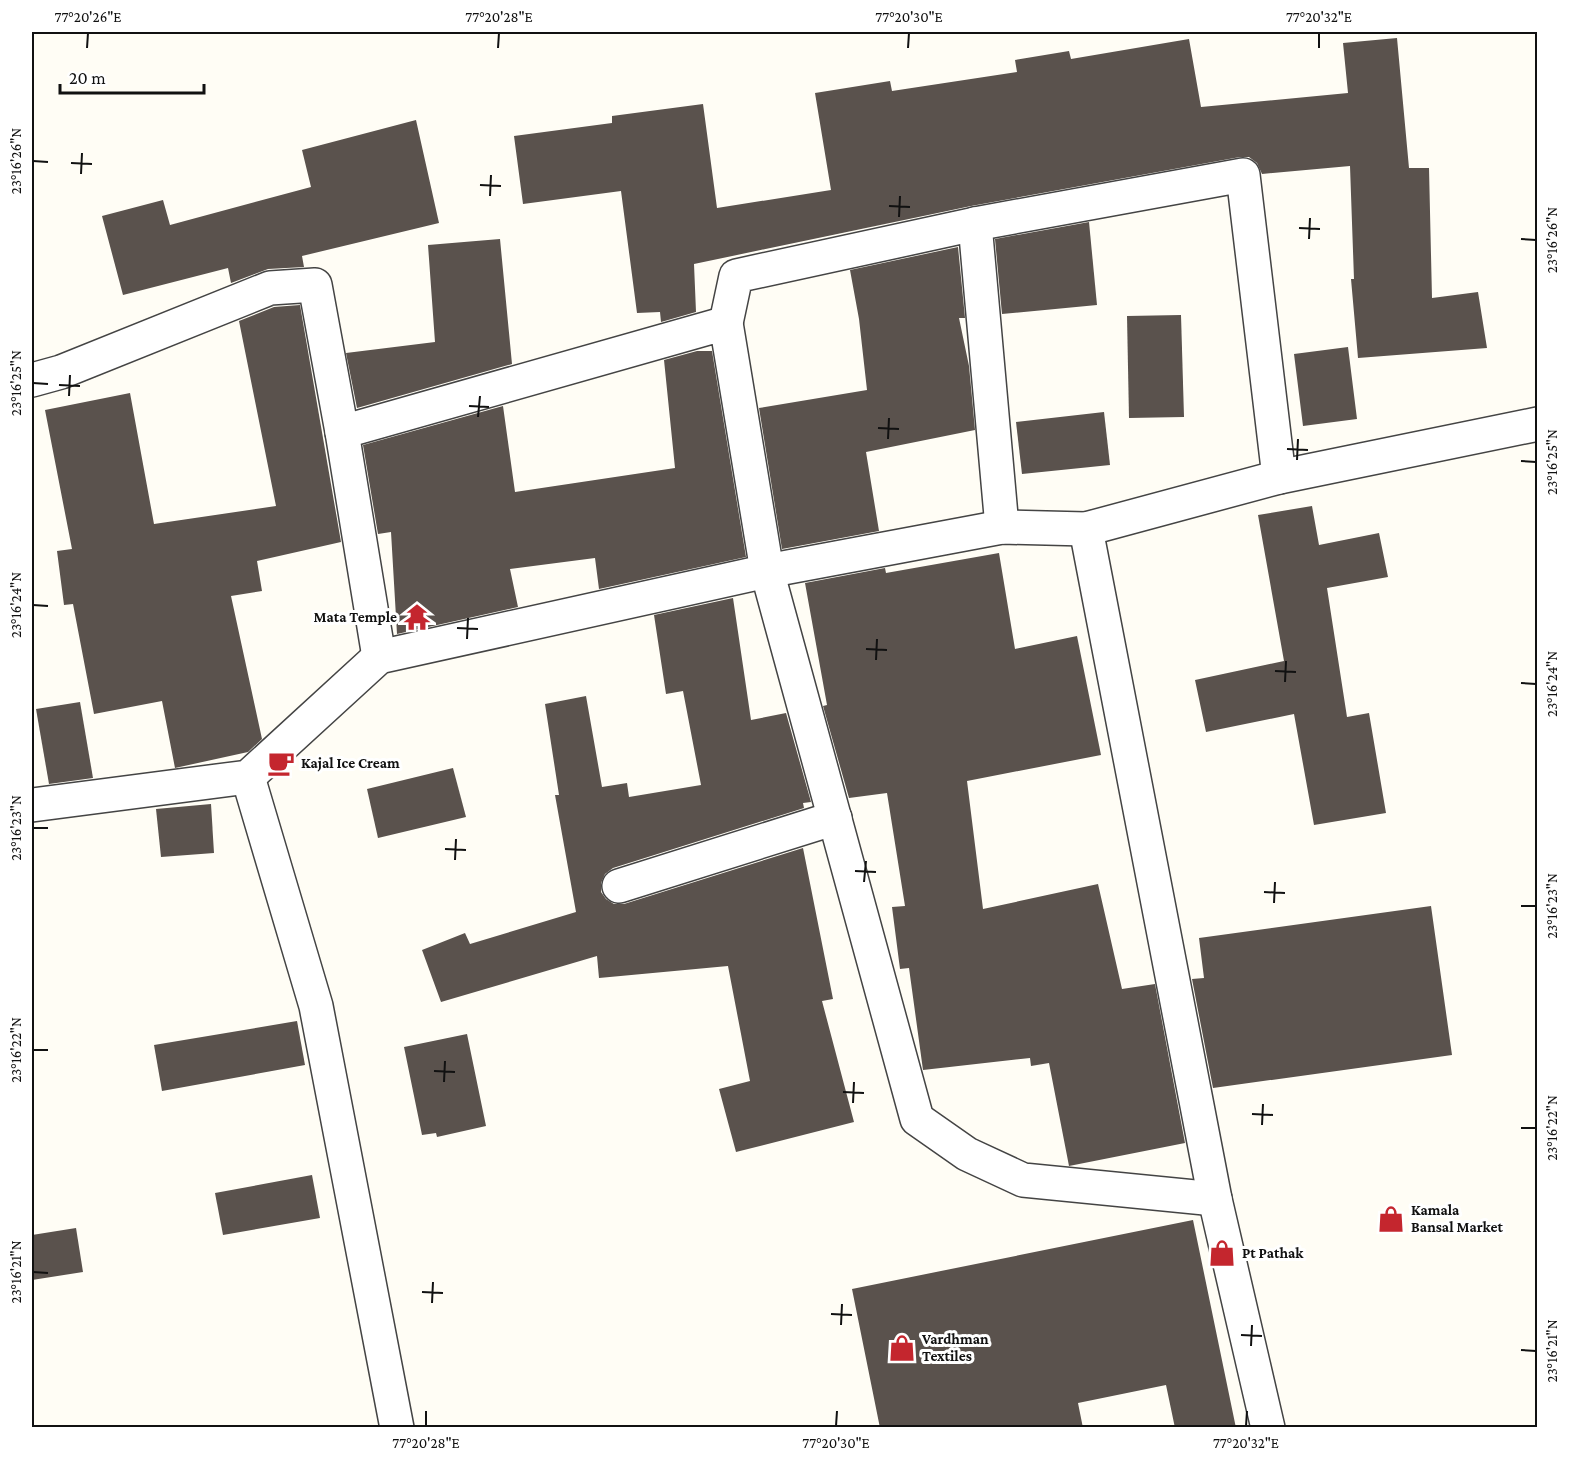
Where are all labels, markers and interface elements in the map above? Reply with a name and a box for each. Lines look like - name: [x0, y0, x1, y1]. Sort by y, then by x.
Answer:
- text: 77°20'26"E: [54, 9, 122, 25]
- text: 77°20'28"E: [465, 9, 533, 25]
- text: 77°20'30"E: [875, 9, 943, 25]
- text: 77°20'32"E: [1286, 9, 1352, 25]
- scale bar: [60, 57, 204, 95]
- text: 20 m: [69, 68, 106, 88]
- text: 23°16'26"N: [8, 128, 24, 194]
- text: 23°16'26"N: [1544, 207, 1560, 273]
- text: 23°16'25"N: [8, 350, 24, 416]
- text: 23°16'25"N: [1544, 429, 1560, 495]
- text: 23°16'24"N: [8, 572, 24, 638]
- temple icon: Mata Temple: [402, 602, 432, 632]
- place label: Mata Temple: [313, 609, 397, 625]
- text: 23°16'24"N: [1544, 651, 1560, 717]
- cafe icon: Kajal Ice Cream: [266, 748, 296, 778]
- place label: Kajal Ice Cream: [301, 755, 400, 772]
- text: 23°16'23"N: [8, 795, 24, 861]
- text: 23°16'23"N: [1544, 873, 1560, 939]
- text: 23°16'22"N: [8, 1017, 24, 1083]
- text: 23°16'22"N: [1544, 1095, 1560, 1161]
- place label: Kamala Bansal Market: [1411, 1202, 1504, 1235]
- shop icon: Kamala Bansal Market: [1376, 1204, 1406, 1234]
- shop icon: Pt Pathak: [1207, 1238, 1237, 1268]
- text: 23°16'21"N: [8, 1240, 24, 1304]
- place label: Pt Pathak: [1242, 1245, 1304, 1261]
- text: 23°16'21"N: [1544, 1319, 1560, 1383]
- place label: Vardhman Textiles: [921, 1331, 989, 1364]
- shop icon: Vardhman Textiles: [887, 1333, 917, 1363]
- text: 77°20'28"E: [392, 1435, 460, 1451]
- text: 77°20'30"E: [802, 1435, 870, 1451]
- text: 77°20'32"E: [1213, 1435, 1279, 1451]

